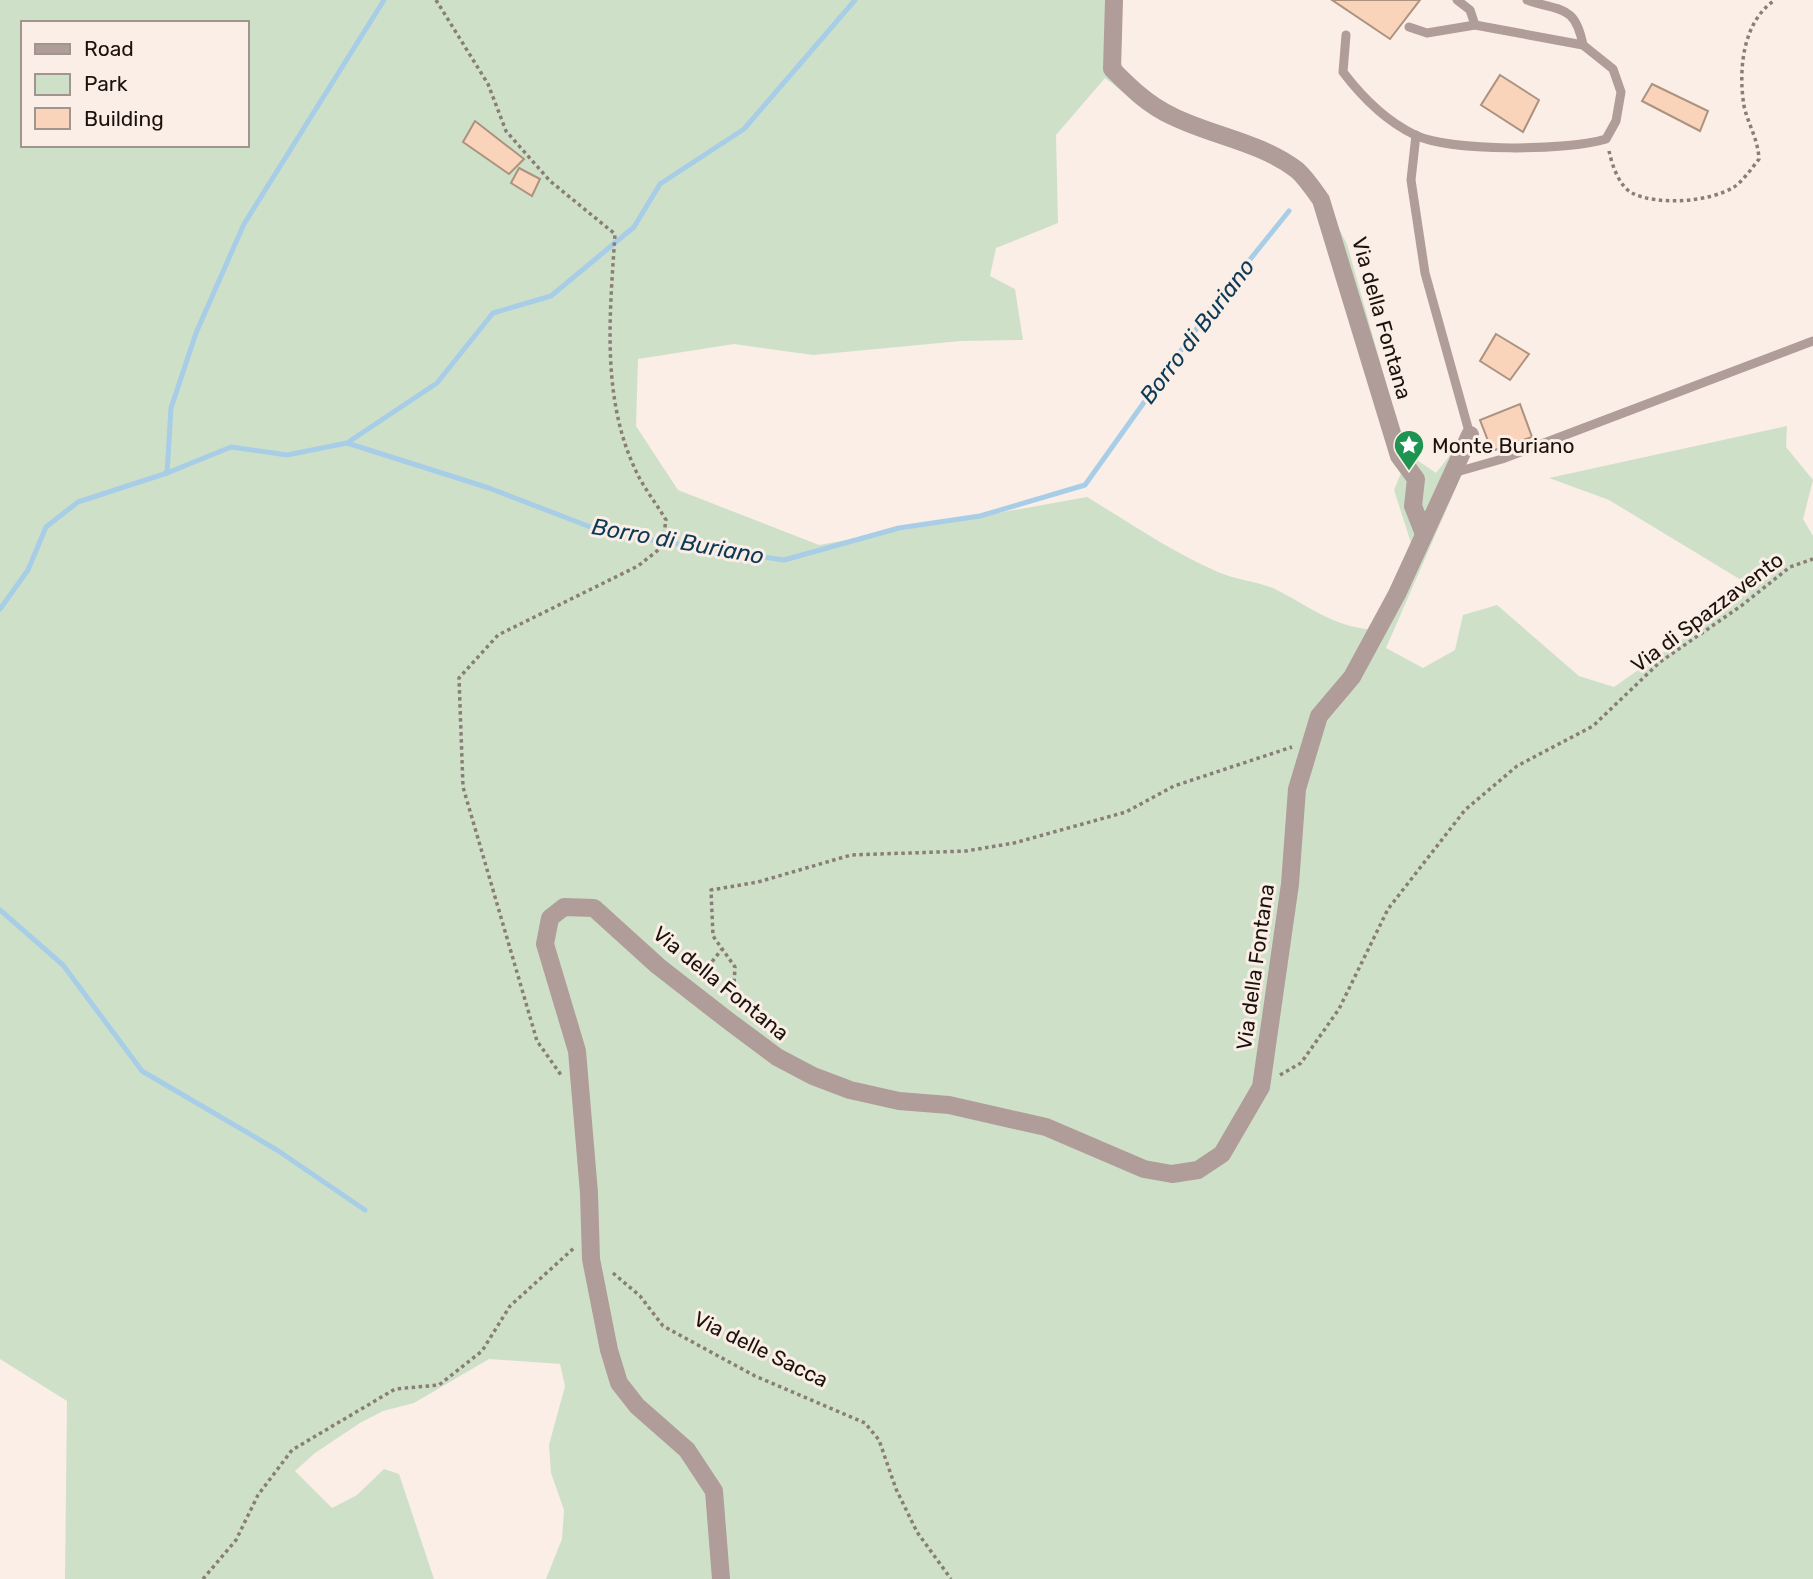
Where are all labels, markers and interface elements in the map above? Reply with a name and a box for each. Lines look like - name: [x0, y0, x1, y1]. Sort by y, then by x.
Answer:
- legend: [21, 21, 248, 147]
- text: Road: [84, 36, 134, 61]
- text: Park: [84, 71, 128, 96]
- text: Building: [84, 106, 164, 131]
- street label: Via della Fontana: [1347, 234, 1417, 402]
- water label: Borro di Buriano: [1133, 253, 1261, 409]
- place icon: Monte Buriano: [1392, 428, 1426, 472]
- place label: Monte Buriano: [1432, 433, 1575, 458]
- water label: Borro di Buriano: [590, 512, 766, 570]
- street label: Via di Spazzavento: [1626, 547, 1788, 677]
- street label: Via della Fontana: [1231, 882, 1279, 1052]
- street label: Via della Fontana: [648, 921, 794, 1045]
- street label: Via delle Sacca: [690, 1306, 832, 1392]

